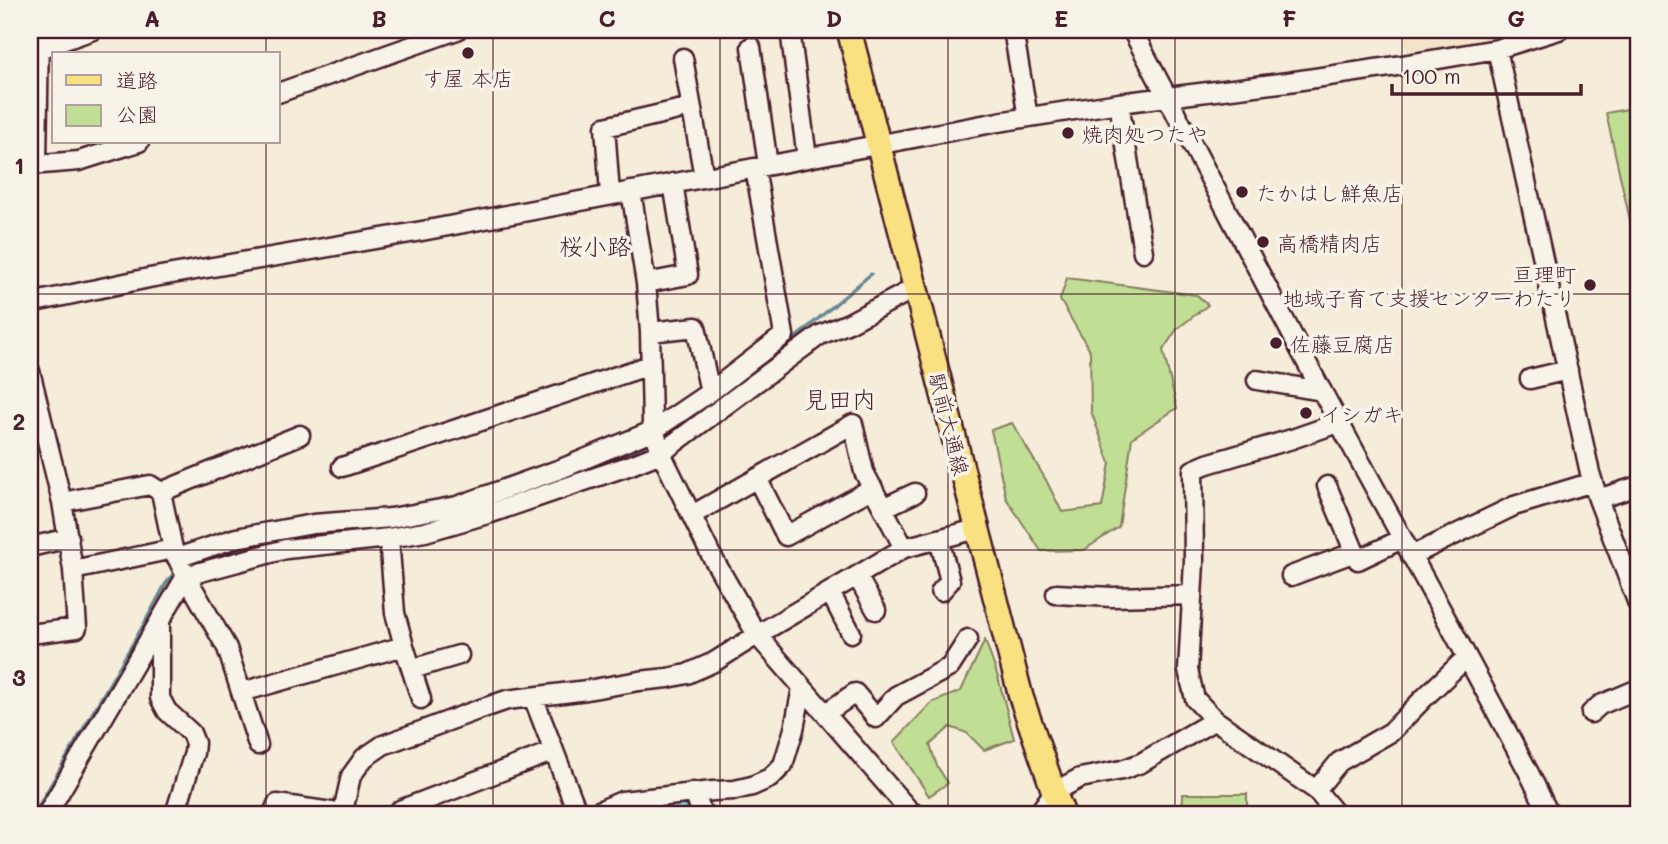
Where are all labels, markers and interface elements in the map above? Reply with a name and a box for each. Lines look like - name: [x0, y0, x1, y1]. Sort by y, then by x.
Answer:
- text: A: [144, 3, 160, 33]
- text: B: [371, 3, 387, 33]
- text: C: [598, 3, 616, 33]
- text: D: [826, 3, 842, 33]
- text: E: [1054, 3, 1068, 33]
- text: F: [1282, 3, 1296, 33]
- text: G: [1507, 3, 1525, 33]
- marker: す屋 本店: [460, 45, 476, 61]
- legend: [52, 52, 280, 144]
- scale bar: [1392, 52, 1580, 96]
- text: 100 m: [1402, 62, 1461, 89]
- place label: す屋 本店: [423, 64, 513, 91]
- text: 道路: [116, 66, 158, 93]
- text: 公園: [116, 100, 158, 127]
- place label: 焼肉処つたや: [1082, 120, 1208, 147]
- marker: 焼肉処つたや: [1060, 125, 1076, 141]
- text: 1: [14, 150, 24, 180]
- place label: たかはし鮮魚店: [1256, 179, 1403, 206]
- marker: たかはし鮮魚店: [1234, 184, 1250, 200]
- place label: 高橋精肉店: [1277, 229, 1382, 256]
- district label: 桜小路: [559, 230, 631, 261]
- marker: 高橋精肉店: [1255, 234, 1271, 250]
- place label: 亘理町 地域子育て支援センターわたり: [1283, 260, 1576, 311]
- marker: 亘理町 地域子育て支援センターわたり: [1582, 277, 1598, 293]
- place label: 佐藤豆腐店: [1290, 330, 1395, 357]
- marker: 佐藤豆腐店: [1268, 335, 1284, 351]
- street label: 駅前大通線: [924, 370, 976, 478]
- district label: 見田内: [804, 383, 876, 414]
- place label: イシガキ: [1320, 400, 1404, 427]
- marker: イシガキ: [1298, 405, 1314, 421]
- text: 2: [13, 406, 25, 436]
- text: 3: [12, 662, 26, 692]

